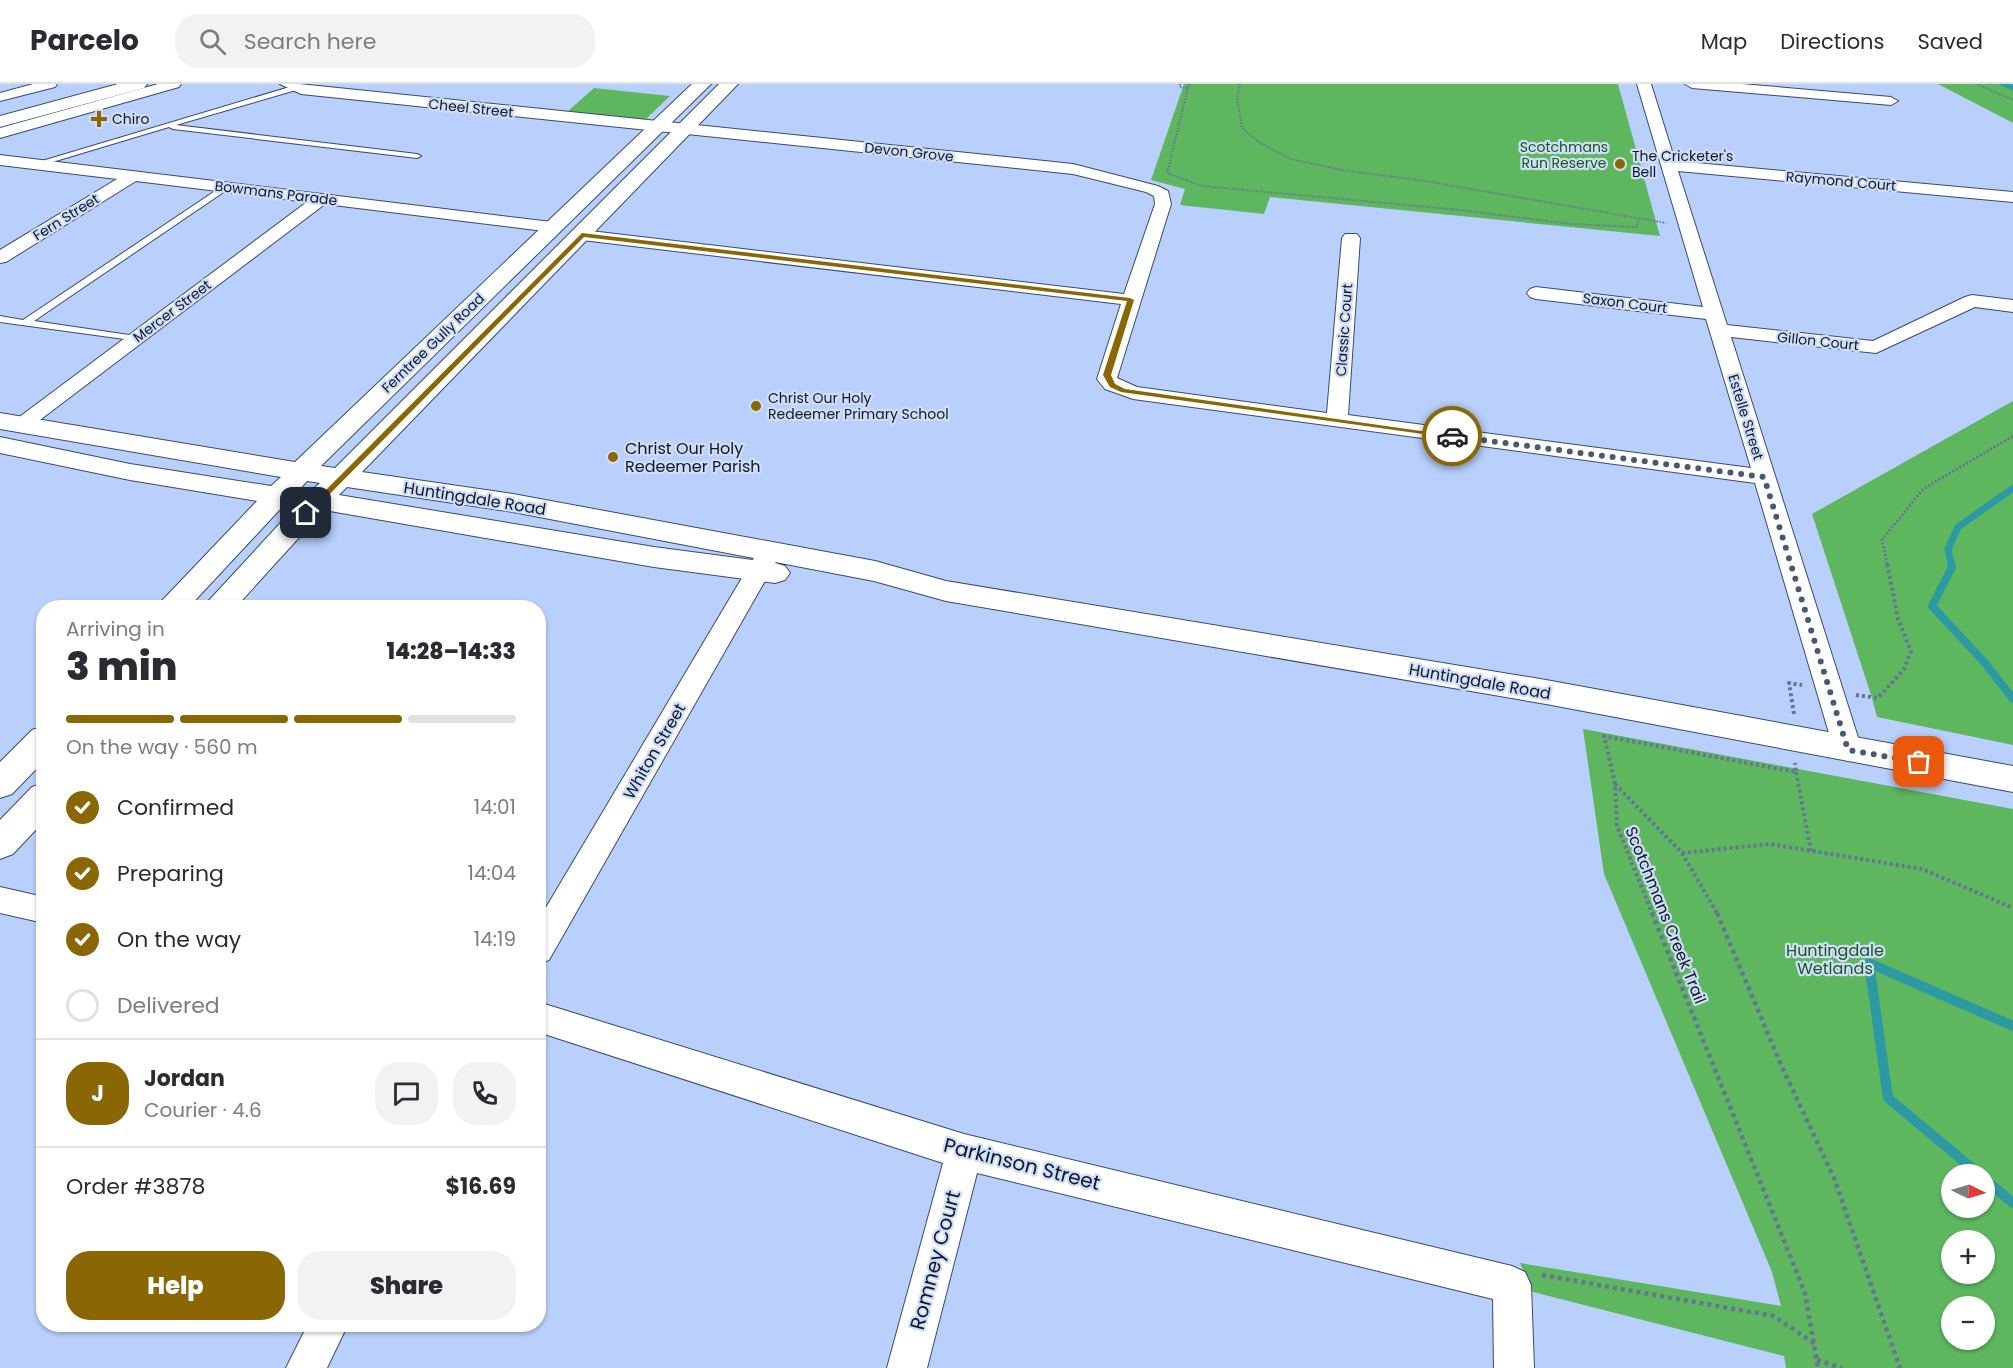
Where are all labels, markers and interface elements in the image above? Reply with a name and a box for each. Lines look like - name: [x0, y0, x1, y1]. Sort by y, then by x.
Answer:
- search box: [175, 14, 595, 68]
- text: Parcelo: [30, 21, 139, 60]
- icon: search: [196, 25, 229, 58]
- text: Search here: [244, 26, 376, 57]
- text: Map: [1701, 27, 1747, 56]
- text: Directions: [1780, 27, 1884, 56]
- text: Saved: [1917, 27, 1983, 56]
- street label: Cheel Street: [428, 94, 514, 122]
- place label: Chiro: [112, 109, 149, 129]
- marker: Chiro: [90, 110, 108, 128]
- street label: Devon Grove: [863, 137, 955, 167]
- park label: Scotchmans Run Reserve: [1520, 137, 1608, 173]
- place label: The Cricketer's Bell: [1632, 146, 1733, 182]
- marker: The Cricketer's Bell: [1613, 157, 1627, 171]
- street label: Raymond Court: [1785, 166, 1897, 196]
- street label: Bowmans Parade: [214, 176, 339, 210]
- street label: Fern Street: [29, 189, 103, 245]
- street label: Mercer Street: [129, 275, 215, 347]
- street label: Classic Court: [1331, 283, 1357, 377]
- street label: Saxon Court: [1582, 288, 1668, 318]
- street label: Ferntree Gully Road: [377, 289, 489, 397]
- street label: Gillon Court: [1776, 327, 1860, 355]
- street label: Estelle Street: [1723, 372, 1769, 462]
- place label: Christ Our Holy Redeemer Primary School: [768, 388, 949, 424]
- marker: Christ Our Holy Redeemer Primary School: [749, 399, 763, 413]
- courier: [1422, 406, 1482, 466]
- icon: car: [1436, 420, 1469, 453]
- place label: Christ Our Holy Redeemer Parish: [625, 437, 761, 478]
- marker: Christ Our Holy Redeemer Parish: [606, 450, 620, 464]
- street label: Huntingdale Road: [402, 476, 548, 521]
- pin: [280, 487, 331, 538]
- icon: home: [289, 496, 322, 529]
- text: Arriving in: [66, 615, 165, 643]
- text: 14:28–14:33: [386, 636, 516, 667]
- text: 3 min: [66, 639, 178, 694]
- street label: Huntingdale Road: [1407, 658, 1553, 705]
- street label: Whiton Street: [618, 699, 691, 803]
- text: On the way · 560 m: [66, 733, 258, 761]
- pin: [1893, 736, 1944, 787]
- icon: bag: [1902, 745, 1935, 778]
- icon: check: [66, 791, 99, 824]
- text: Confirmed: [117, 792, 234, 823]
- text: 14:01: [474, 793, 516, 821]
- street label: Scotchmans Creek Trail: [1619, 823, 1712, 1007]
- icon: check: [66, 857, 99, 890]
- text: Preparing: [117, 858, 224, 889]
- text: 14:04: [468, 859, 516, 887]
- icon: check: [66, 923, 99, 956]
- text: On the way: [117, 924, 241, 955]
- text: 14:19: [474, 925, 516, 953]
- park label: Huntingdale Wetlands: [1786, 939, 1884, 980]
- text: Delivered: [117, 990, 220, 1021]
- button: chat: [375, 1062, 438, 1125]
- button: phone: [453, 1062, 516, 1125]
- text: Jordan: [144, 1063, 225, 1094]
- text: J: [91, 1078, 104, 1109]
- text: Courier · 4.6: [144, 1096, 262, 1124]
- street label: Parkinson Street: [941, 1131, 1103, 1197]
- north arrow: [1941, 1164, 1995, 1218]
- map controls: [1941, 1164, 1995, 1350]
- text: Order #3878: [66, 1171, 205, 1202]
- text: $16.69: [445, 1171, 516, 1202]
- street label: Romney Court: [903, 1187, 967, 1333]
- button: +: [1941, 1230, 1995, 1284]
- button: Help: [66, 1251, 285, 1320]
- button: Share: [297, 1251, 516, 1320]
- button: −: [1941, 1296, 1995, 1350]

